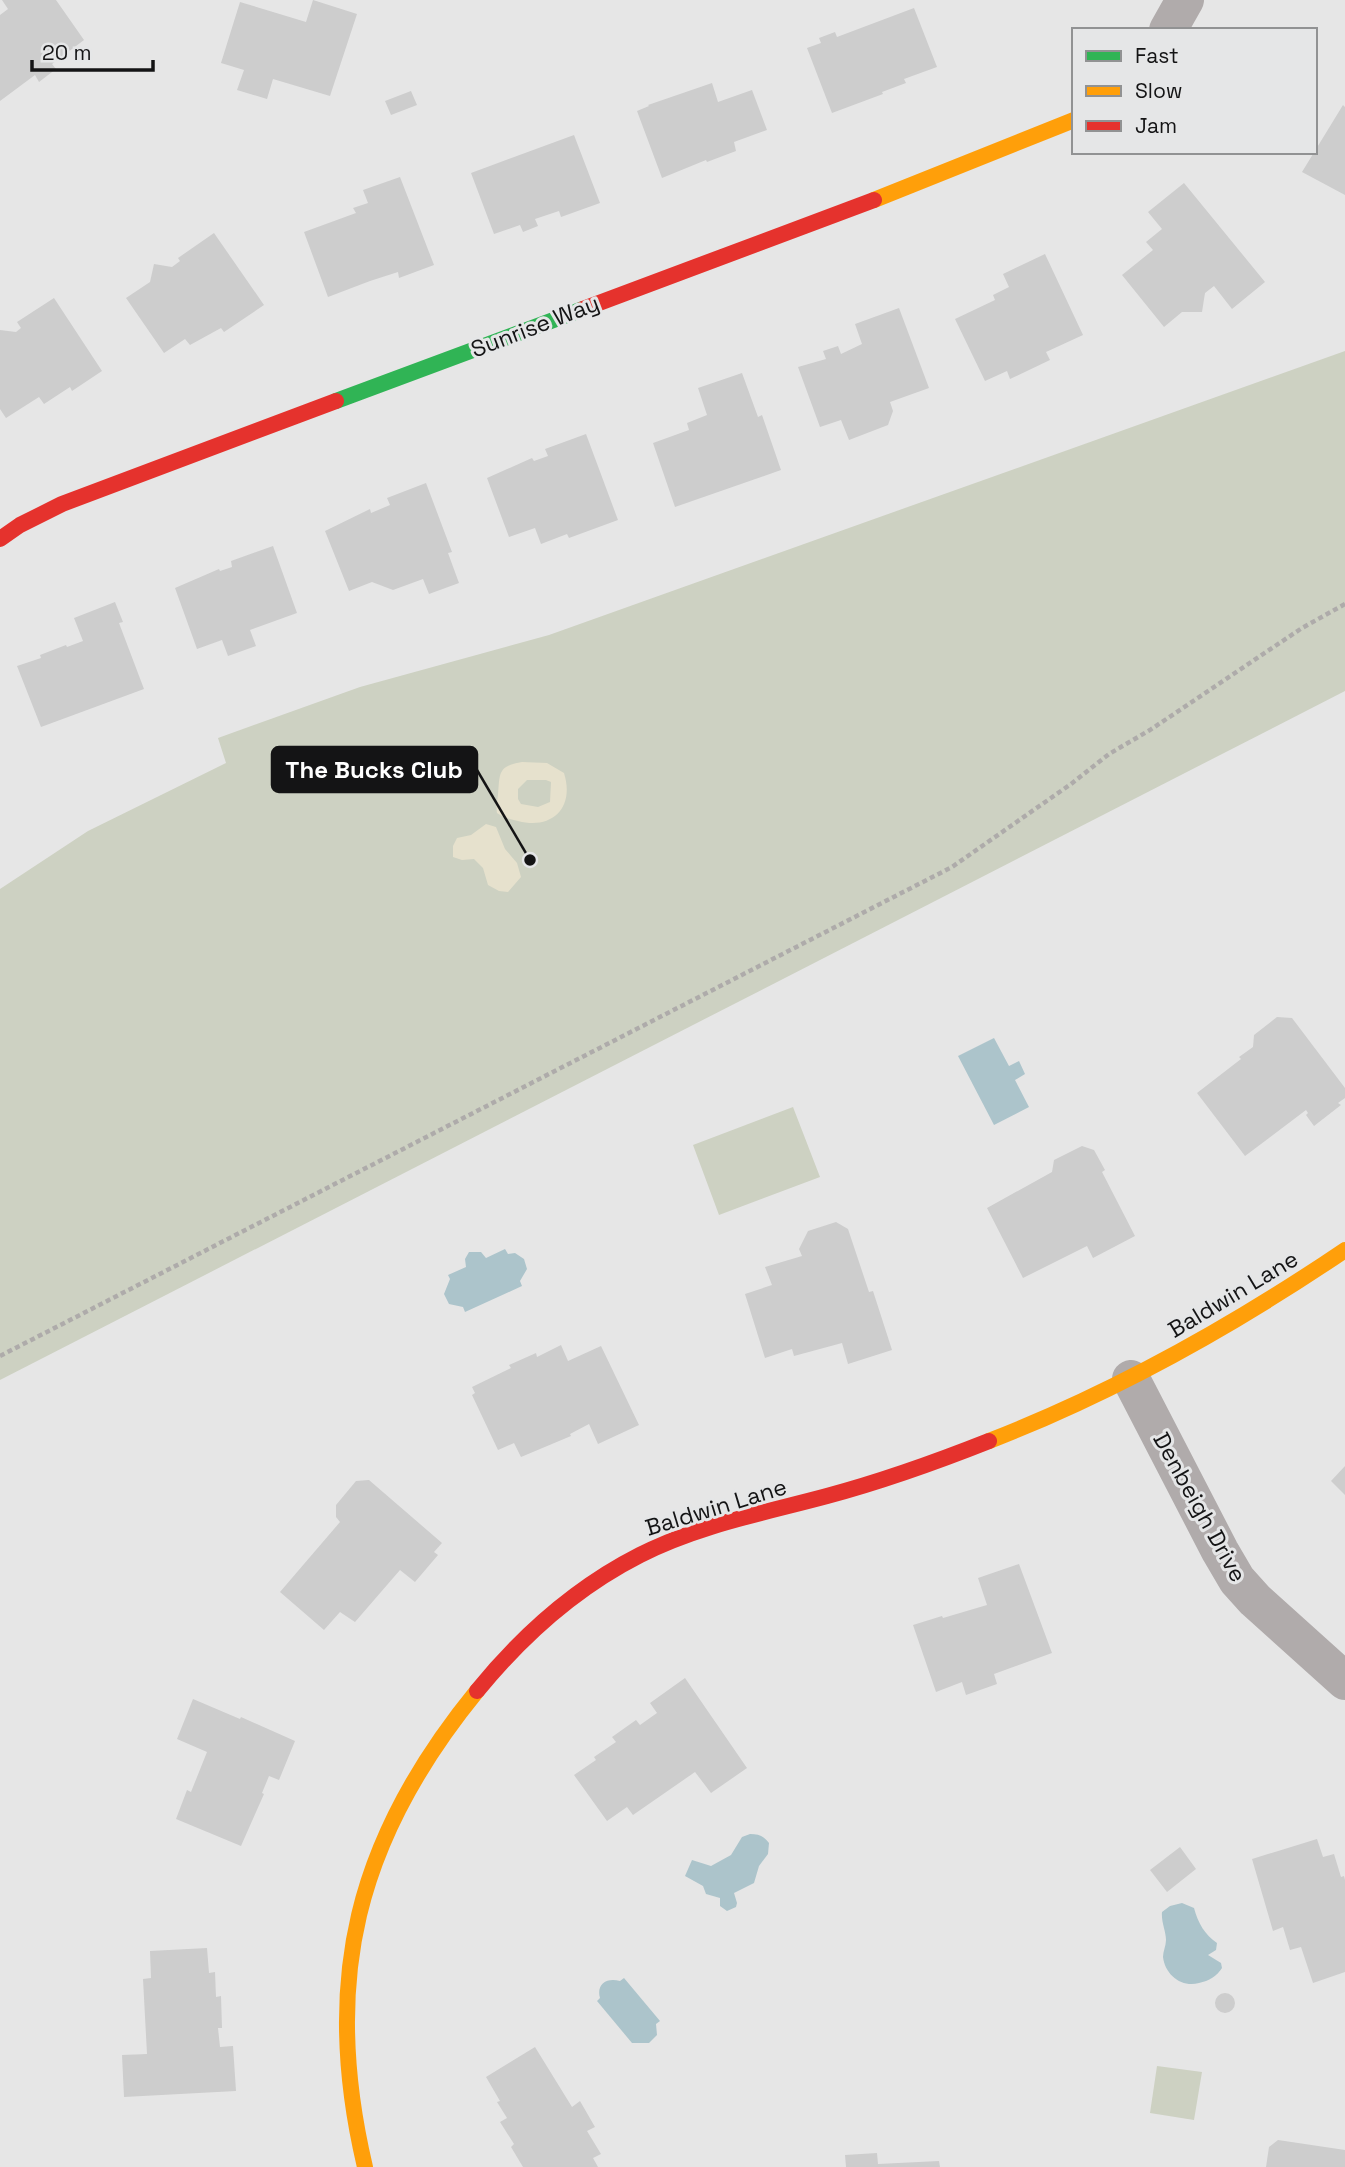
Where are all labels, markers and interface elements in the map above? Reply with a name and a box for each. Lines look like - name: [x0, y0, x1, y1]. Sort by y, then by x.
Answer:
- scale bar: [32, 28, 152, 72]
- legend: [1072, 28, 1317, 154]
- text: 20 m: [42, 39, 92, 66]
- text: Fast: [1135, 42, 1179, 69]
- text: Slow: [1135, 77, 1183, 104]
- text: Jam: [1135, 112, 1177, 139]
- street label: Sunrise Way: [467, 288, 603, 364]
- callout: The Bucks Club: [272, 747, 477, 792]
- text: The Bucks Club: [285, 754, 463, 785]
- street label: Baldwin Lane: [1163, 1243, 1303, 1345]
- street label: Denbeigh Drive: [1146, 1427, 1254, 1587]
- street label: Baldwin Lane: [642, 1471, 790, 1543]

